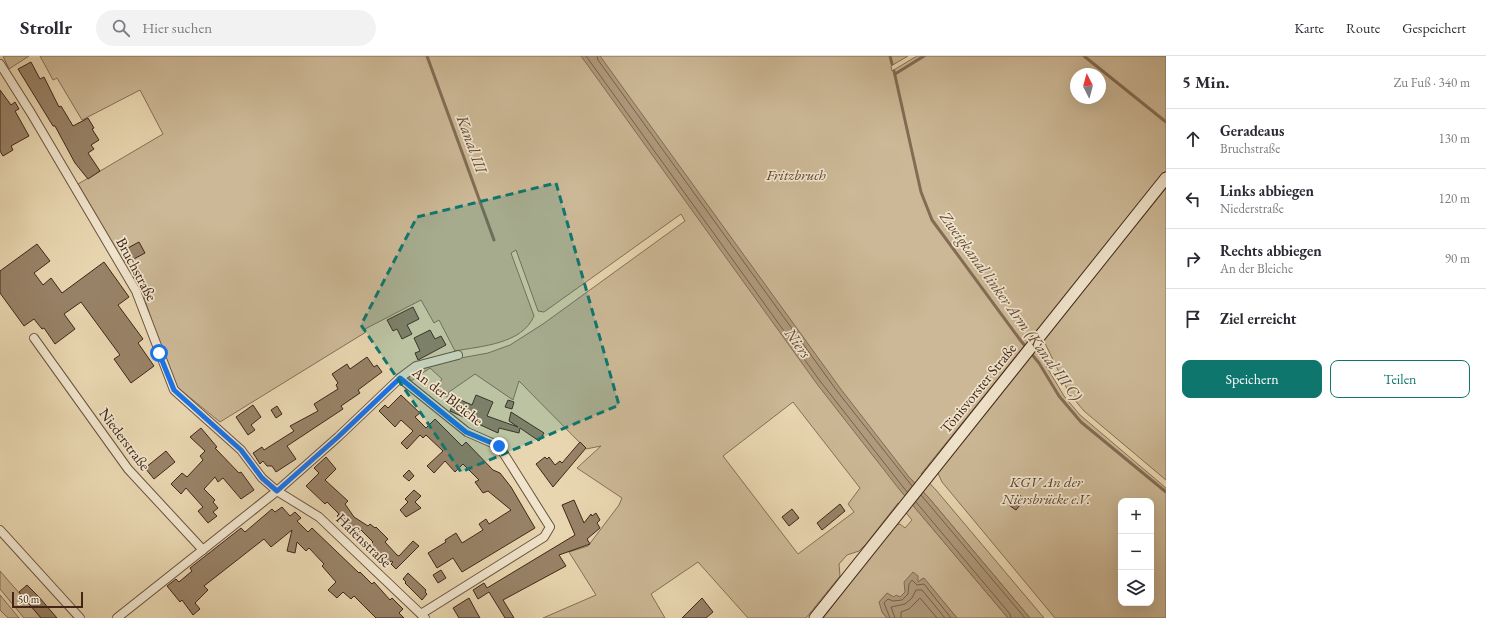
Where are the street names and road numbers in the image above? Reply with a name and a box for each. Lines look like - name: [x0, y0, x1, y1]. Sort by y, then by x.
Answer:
- street label: Bruchstraße: [112, 234, 162, 304]
- street label: Tönisvorster Straße: [936, 339, 1020, 437]
- street label: An der Bleiche: [408, 362, 487, 430]
- street label: Niederstraße: [95, 404, 155, 474]
- street label: Hafenstraße: [332, 509, 396, 571]

